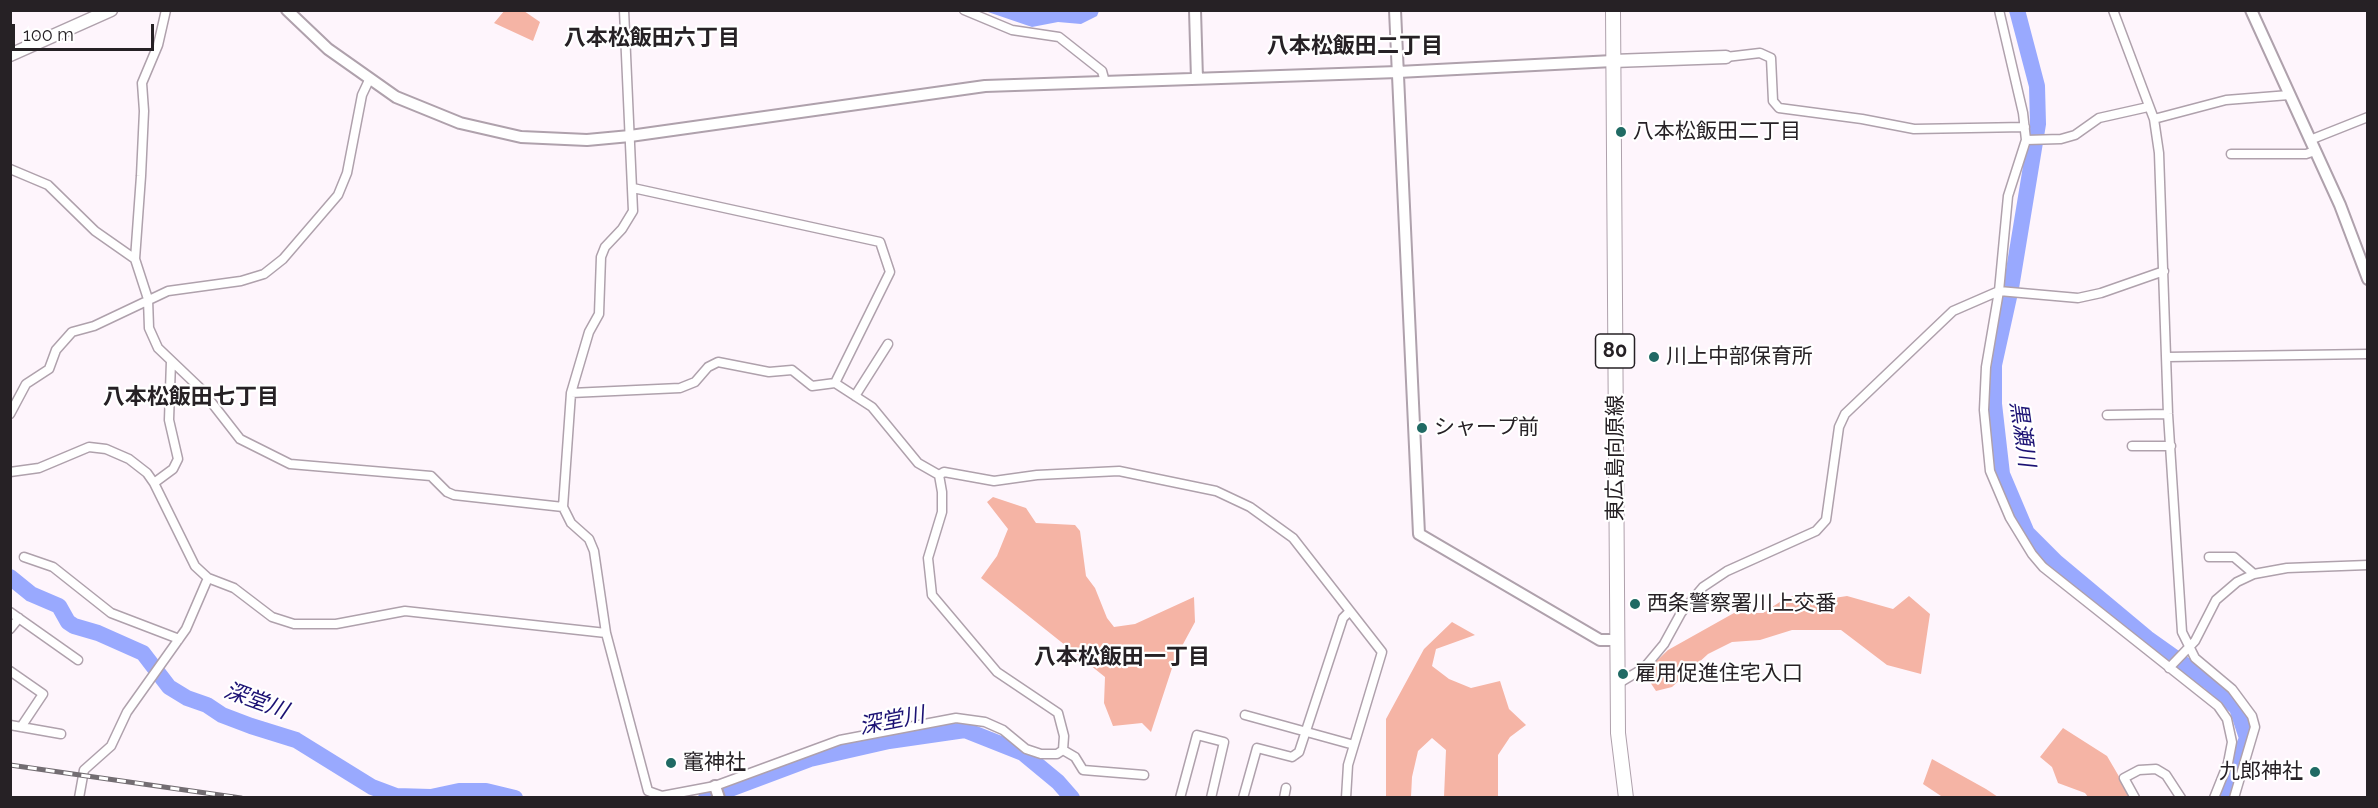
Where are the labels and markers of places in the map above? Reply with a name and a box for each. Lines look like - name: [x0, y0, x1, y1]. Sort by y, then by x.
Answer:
- place label: 八本松飯田二丁目: [1633, 119, 1801, 145]
- marker: 八本松飯田二丁目: [1614, 125, 1628, 139]
- place label: 川上中部保育所: [1666, 344, 1813, 370]
- marker: 川上中部保育所: [1647, 350, 1661, 364]
- place label: シャープ前: [1434, 415, 1539, 441]
- marker: シャープ前: [1415, 421, 1429, 435]
- place label: 西条警察署川上交番: [1647, 591, 1836, 617]
- marker: 西条警察署川上交番: [1628, 597, 1642, 611]
- place label: 雇用促進住宅入口: [1635, 661, 1803, 687]
- marker: 雇用促進住宅入口: [1616, 667, 1630, 681]
- place label: 竃神社: [683, 750, 746, 776]
- marker: 竃神社: [664, 756, 678, 770]
- place label: 九郎神社: [2219, 759, 2303, 785]
- marker: 九郎神社: [2308, 765, 2322, 779]

